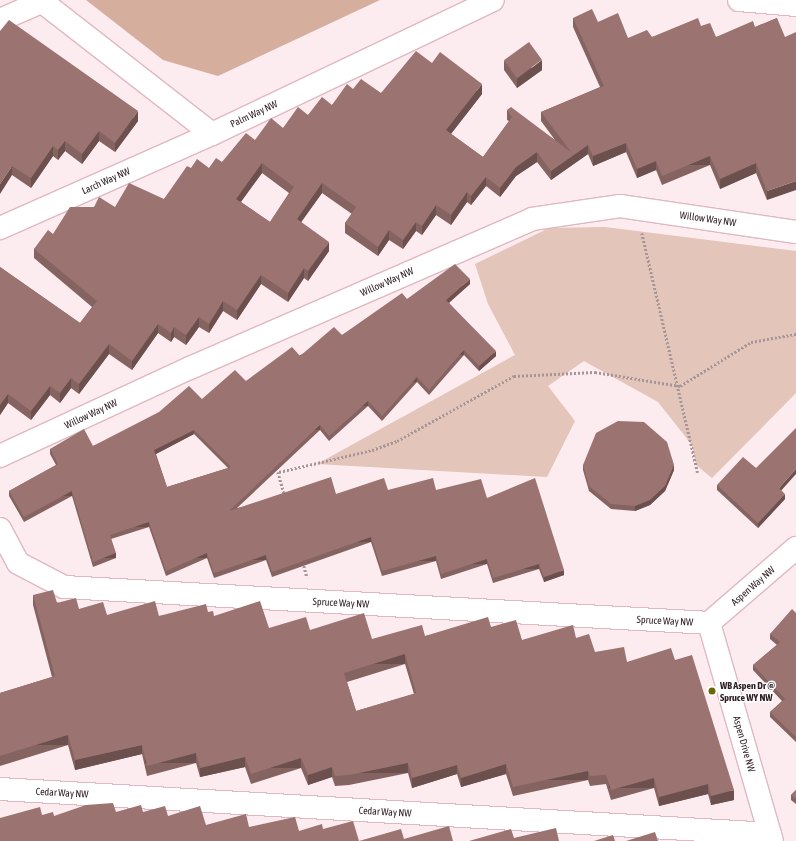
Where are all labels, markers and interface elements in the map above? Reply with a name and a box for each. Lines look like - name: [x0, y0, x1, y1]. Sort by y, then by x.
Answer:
- street label: Palm Way NW: [228, 98, 280, 130]
- street label: Larch Way NW: [80, 165, 132, 197]
- street label: Willow Way NW: [679, 209, 737, 229]
- street label: Willow Way NW: [359, 265, 415, 299]
- street label: Willow Way NW: [63, 397, 119, 431]
- street label: Aspen Way NW: [729, 564, 777, 608]
- street label: Spruce Way NW: [312, 596, 370, 610]
- street label: Spruce Way NW: [636, 614, 694, 628]
- place label: WB Aspen Dr @ Spruce WY NW: [720, 679, 775, 702]
- marker: WB Aspen Dr @ Spruce WY NW: [707, 686, 717, 696]
- street label: Aspen Drive NW: [730, 715, 758, 773]
- street label: Cedar Way NW: [35, 786, 89, 800]
- street label: Cedar Way NW: [358, 805, 412, 819]

